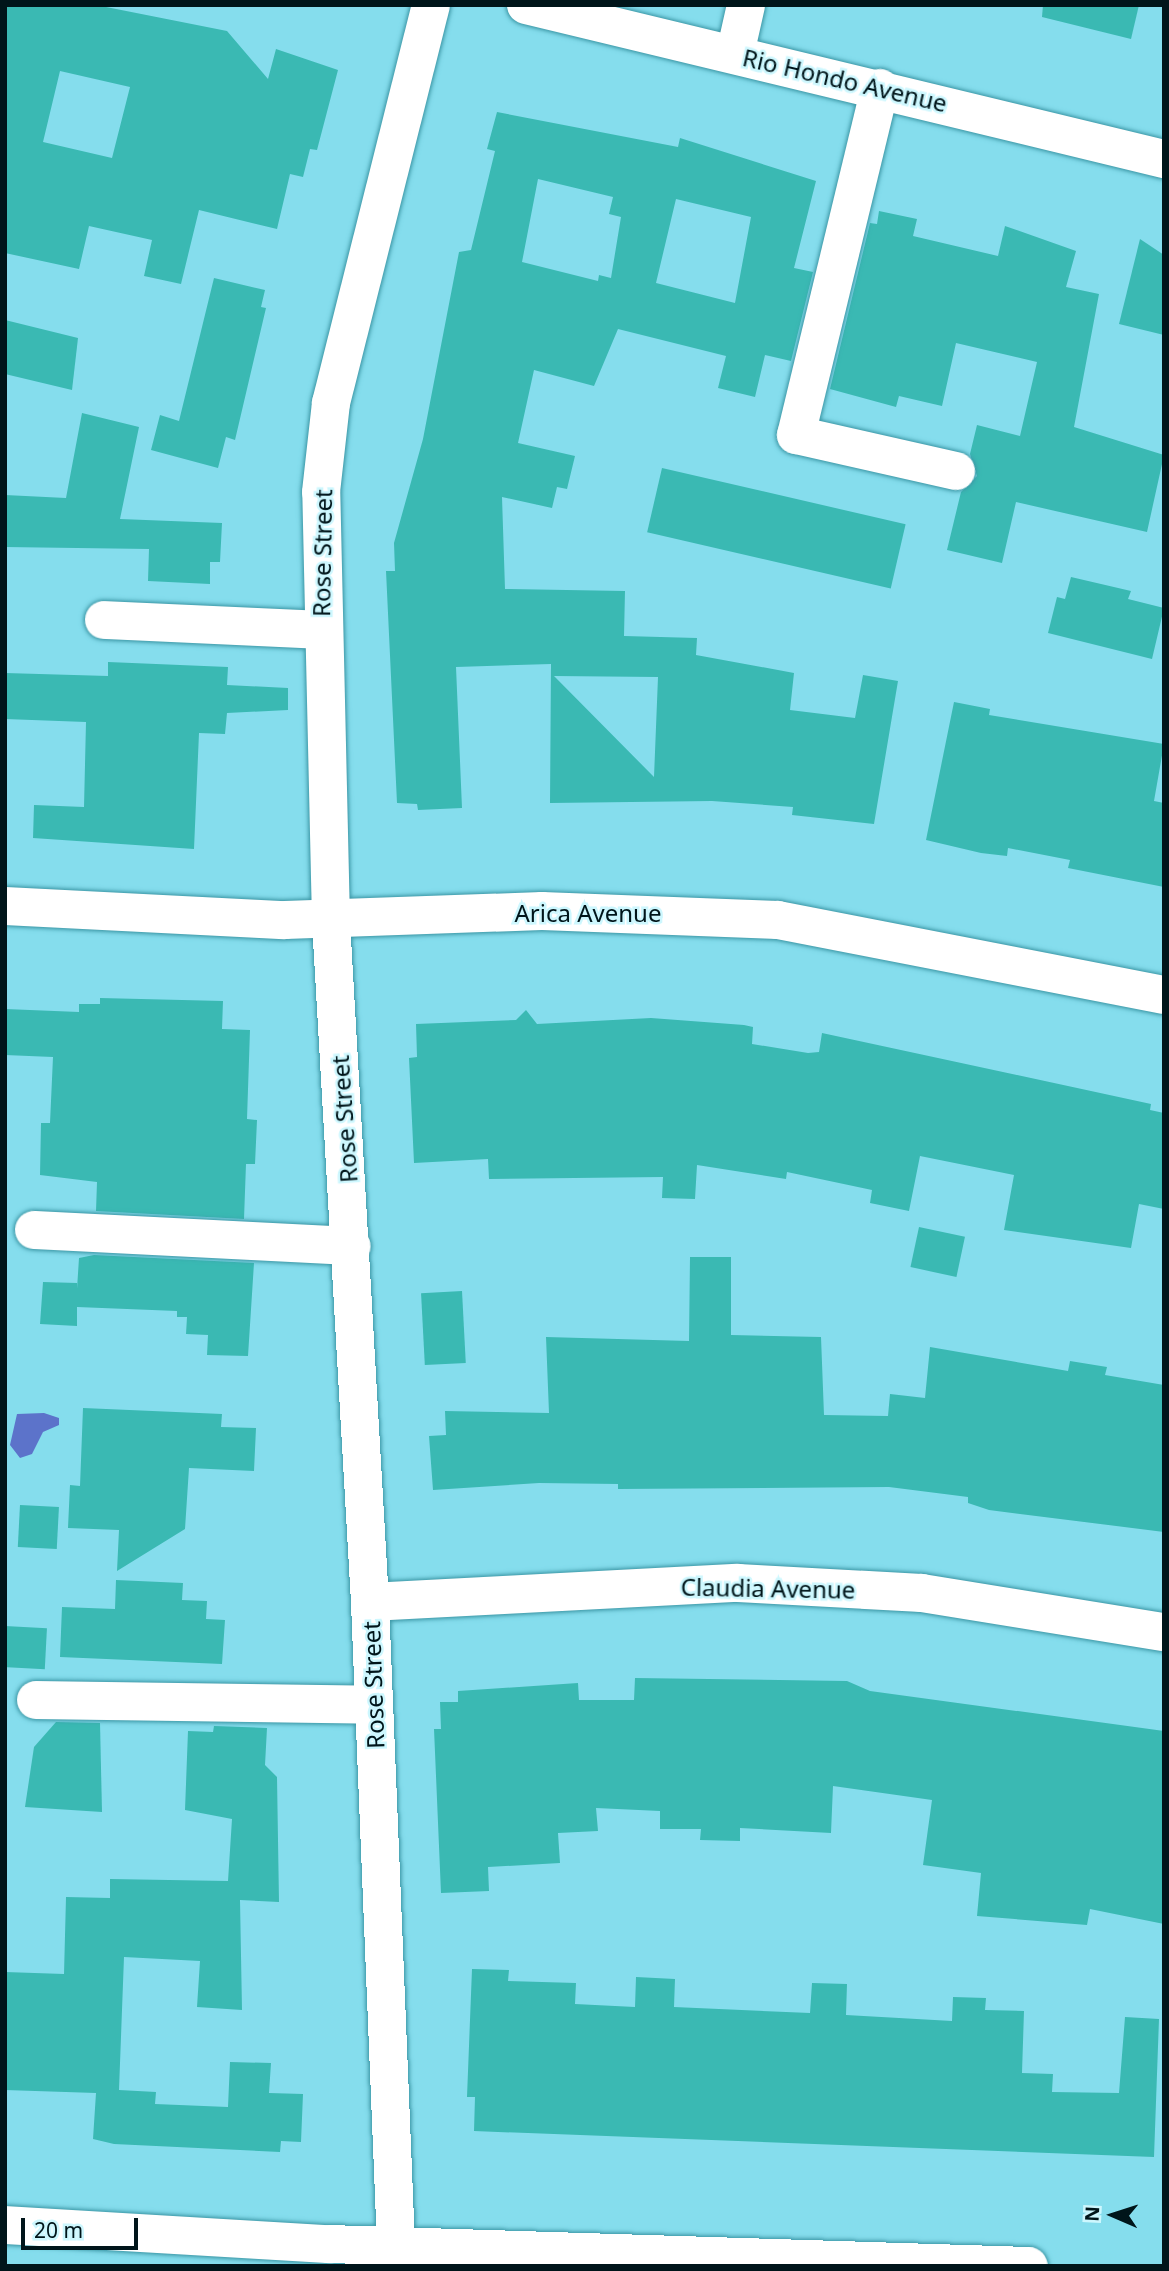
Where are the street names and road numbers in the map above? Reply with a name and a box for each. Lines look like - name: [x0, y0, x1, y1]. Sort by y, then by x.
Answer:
- street label: Rio Hondo Avenue: [740, 42, 950, 118]
- street label: Rose Street: [306, 489, 338, 617]
- street label: Arica Avenue: [515, 899, 661, 927]
- street label: Rose Street: [325, 1054, 363, 1184]
- street label: Claudia Avenue: [680, 1572, 856, 1604]
- street label: Rose Street: [356, 1621, 390, 1749]

